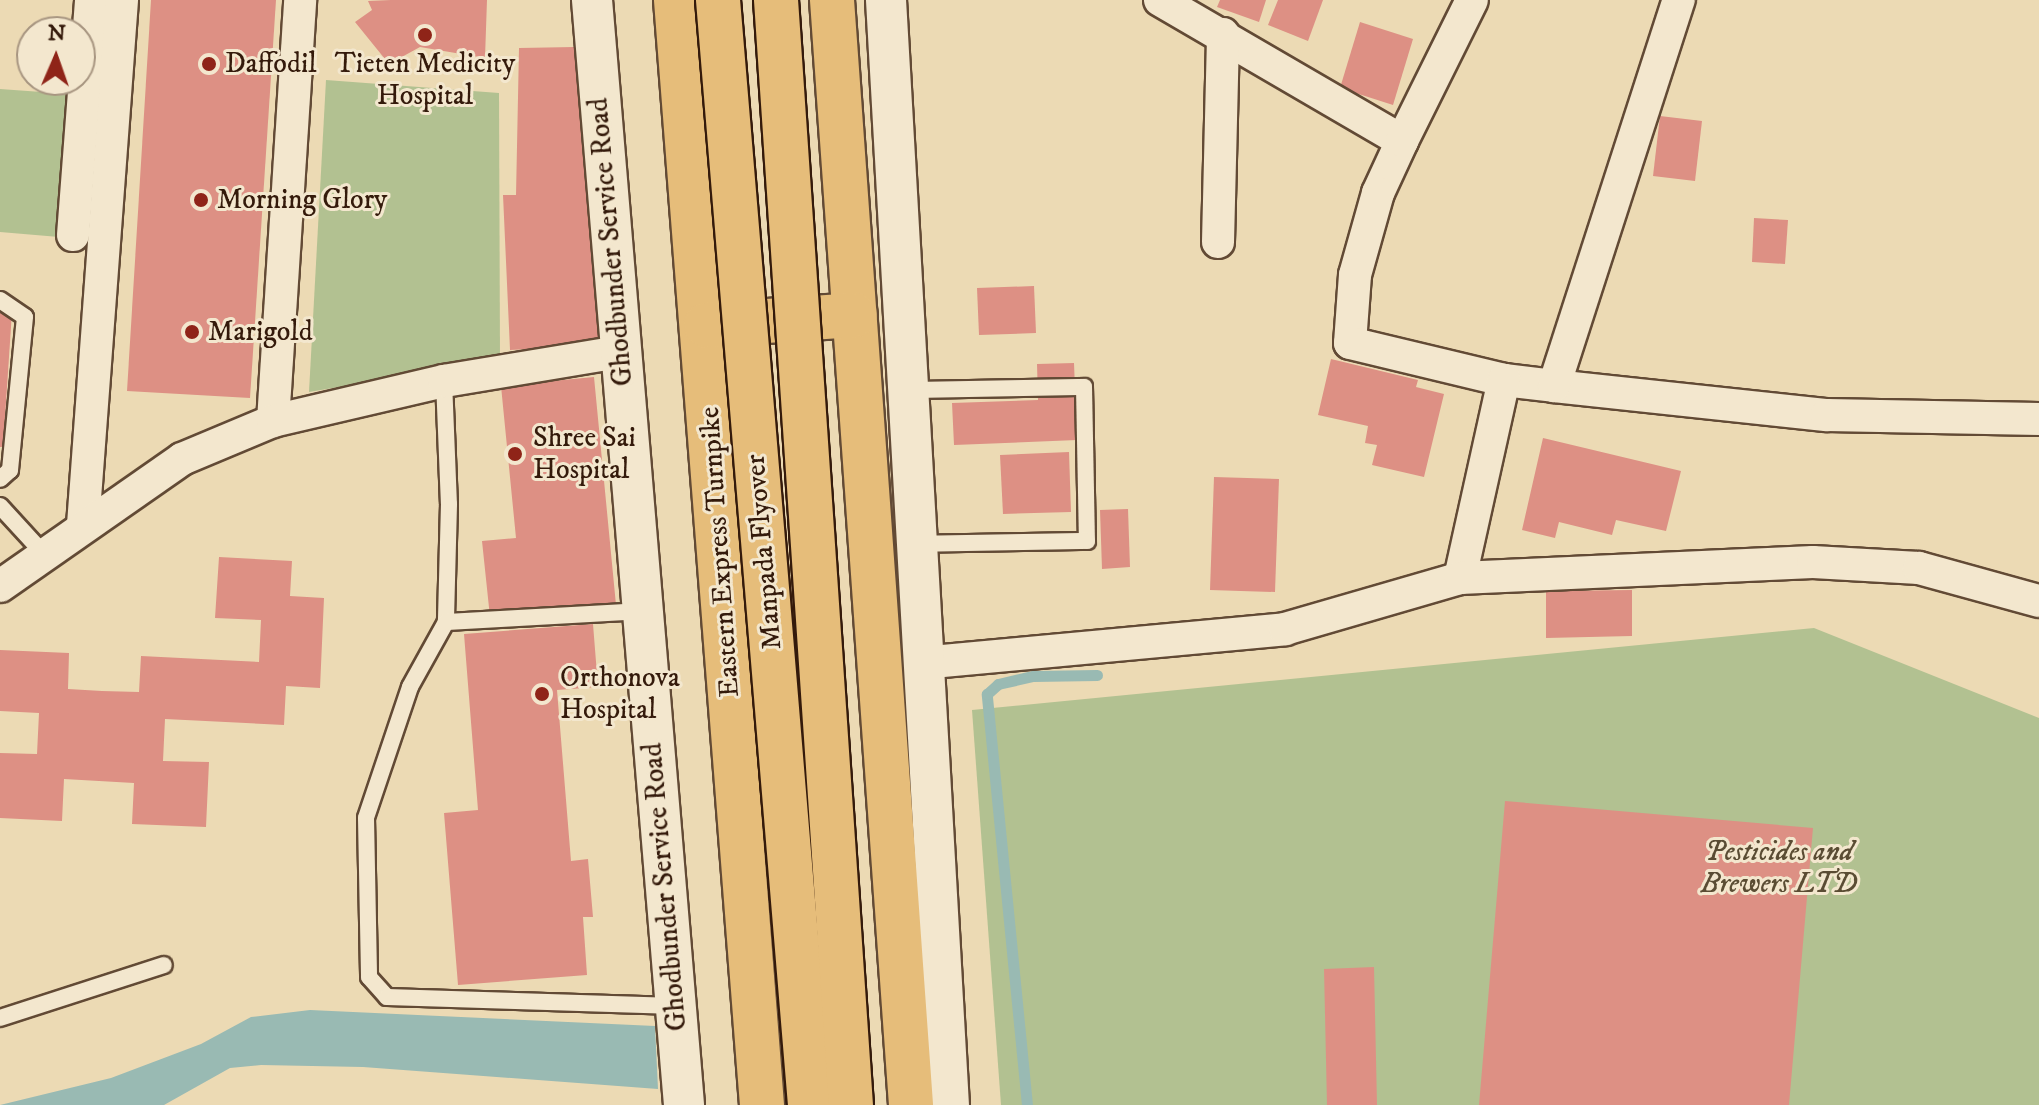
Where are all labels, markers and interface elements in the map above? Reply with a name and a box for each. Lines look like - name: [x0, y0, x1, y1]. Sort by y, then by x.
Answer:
- north arrow: [16, 16, 96, 96]
- text: N: [47, 20, 66, 47]
- marker: Tieten Medicity Hospital: [416, 26, 434, 44]
- place label: Daffodil: [225, 47, 317, 81]
- place label: Tieten Medicity Hospital: [335, 47, 515, 113]
- marker: Daffodil: [200, 55, 218, 73]
- street label: Ghodbunder Service Road: [582, 96, 640, 388]
- place label: Morning Glory: [217, 183, 387, 217]
- marker: Morning Glory: [192, 191, 210, 209]
- place label: Marigold: [208, 315, 313, 349]
- marker: Marigold: [183, 323, 201, 341]
- street label: Eastern Express Turnpike: [693, 406, 747, 698]
- place label: Shree Sai Hospital: [533, 421, 636, 487]
- marker: Shree Sai Hospital: [504, 443, 526, 465]
- street label: Manpada Flyover: [739, 453, 789, 651]
- place label: Orthonova Hospital: [560, 661, 680, 727]
- marker: Orthonova Hospital: [531, 683, 553, 705]
- street label: Ghodbunder Service Road: [636, 741, 694, 1033]
- park label: Pesticides and Brewers LTD: [1701, 835, 1857, 901]

